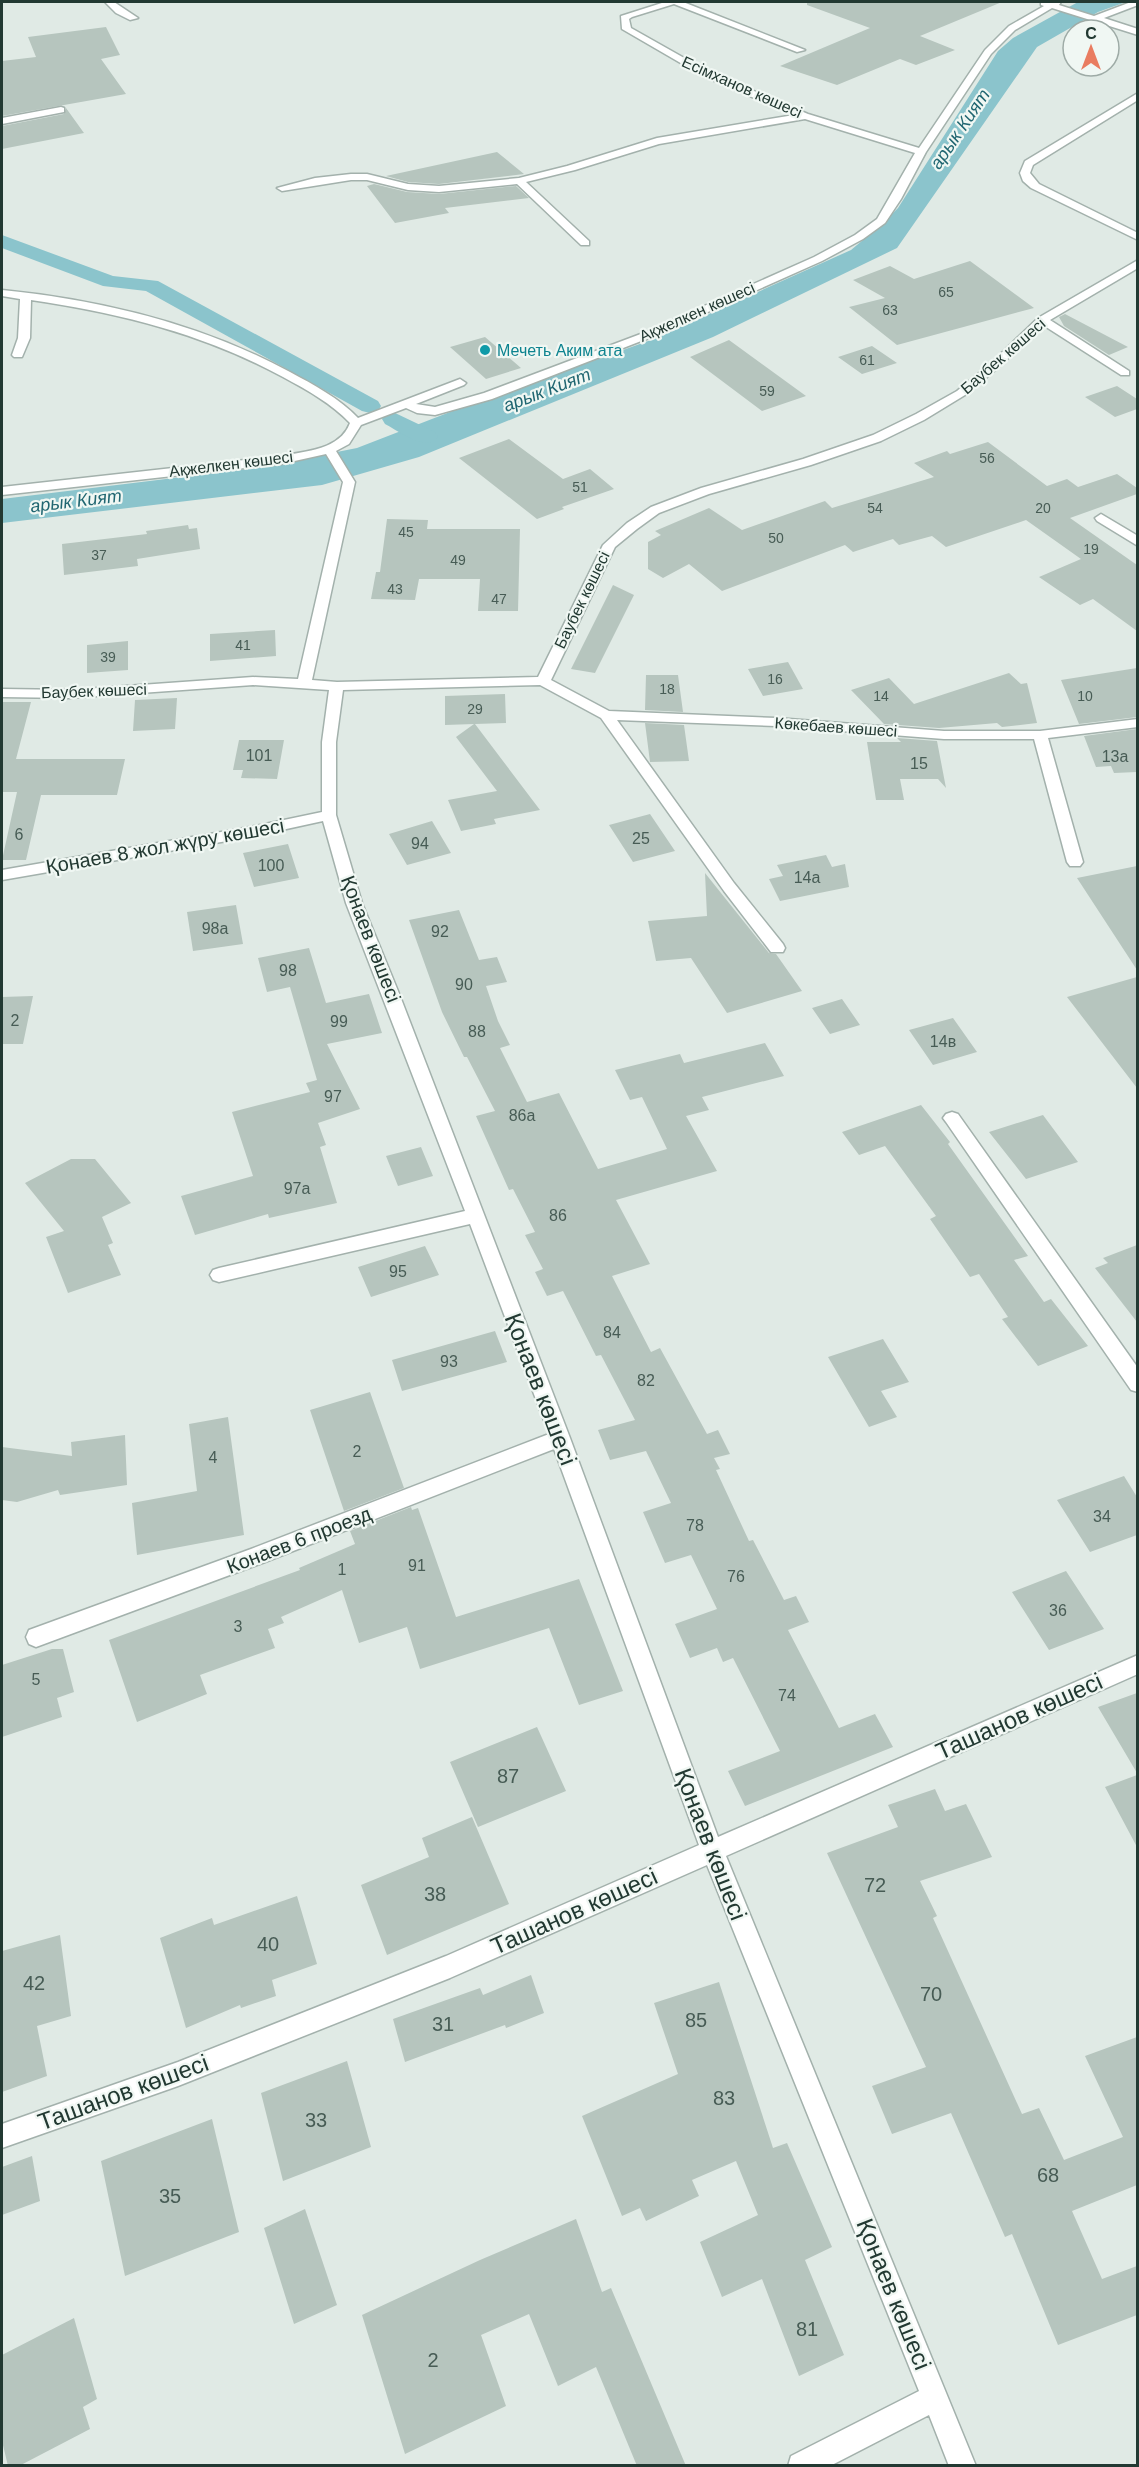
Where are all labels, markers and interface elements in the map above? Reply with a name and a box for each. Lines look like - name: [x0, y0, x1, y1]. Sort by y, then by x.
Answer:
- north arrow: [1061, 18, 1121, 78]
- text: С: [1085, 25, 1097, 42]
- street label: Есімханов көшесі: [679, 53, 805, 121]
- water label: арык Кият: [926, 85, 994, 173]
- street label: Ақжелкен көшесі: [637, 279, 757, 345]
- house number: 65: [938, 284, 954, 300]
- house number: 63: [882, 302, 898, 318]
- street label: Баубек көшесі: [957, 315, 1049, 397]
- place label: Мечеть Аким ата: [497, 342, 622, 359]
- marker: Мечеть Аким ата: [478, 343, 492, 357]
- house number: 61: [859, 352, 875, 368]
- water label: арык Кият: [500, 364, 594, 416]
- house number: 59: [759, 383, 775, 399]
- street label: Ақжелкен көшесі: [168, 448, 294, 480]
- house number: 56: [979, 450, 995, 466]
- house number: 51: [572, 479, 588, 495]
- water label: арык Кият: [29, 485, 123, 517]
- house number: 54: [867, 500, 883, 516]
- house number: 20: [1035, 500, 1051, 516]
- house number: 45: [398, 524, 414, 540]
- house number: 50: [768, 530, 784, 546]
- house number: 19: [1083, 541, 1099, 557]
- house number: 37: [91, 547, 107, 563]
- street label: Баубек көшесі: [551, 549, 613, 651]
- house number: 49: [450, 552, 466, 568]
- house number: 43: [387, 581, 403, 597]
- house number: 47: [491, 591, 507, 607]
- house number: 41: [235, 637, 251, 653]
- house number: 39: [100, 649, 116, 665]
- house number: 16: [767, 671, 783, 687]
- street label: Баубек көшесі: [41, 681, 147, 701]
- house number: 18: [659, 681, 675, 697]
- house number: 14: [873, 688, 889, 704]
- house number: 10: [1077, 688, 1093, 704]
- house number: 29: [467, 701, 483, 717]
- street label: Көкебаев көшесі: [774, 714, 898, 740]
- house number: 101: [246, 747, 272, 764]
- house number: 13а: [1102, 748, 1128, 765]
- house number: 15: [910, 755, 928, 772]
- street label: Қонаев 8 жол жүру көшесі: [44, 814, 286, 878]
- house number: 6: [15, 826, 24, 843]
- house number: 25: [632, 830, 650, 847]
- house number: 94: [411, 835, 429, 852]
- house number: 100: [258, 857, 284, 874]
- house number: 14а: [794, 869, 820, 886]
- street label: Қонаев көшесі: [337, 873, 405, 1005]
- house number: 98а: [202, 920, 228, 937]
- house number: 92: [431, 923, 449, 940]
- house number: 98: [279, 962, 297, 979]
- house number: 90: [455, 976, 473, 993]
- house number: 2: [11, 1012, 20, 1029]
- house number: 99: [330, 1013, 348, 1030]
- house number: 88: [468, 1023, 486, 1040]
- house number: 14в: [930, 1033, 956, 1050]
- house number: 97: [324, 1088, 342, 1105]
- house number: 86а: [509, 1107, 535, 1124]
- house number: 97а: [284, 1180, 310, 1197]
- house number: 86: [549, 1207, 567, 1224]
- house number: 95: [389, 1263, 407, 1280]
- street label: Қонаев көшесі: [500, 1309, 582, 1469]
- house number: 84: [603, 1324, 621, 1341]
- house number: 93: [440, 1353, 458, 1370]
- house number: 82: [637, 1372, 655, 1389]
- house number: 2: [353, 1443, 362, 1460]
- house number: 4: [209, 1449, 218, 1466]
- street label: Конаев 6 проезд: [224, 1502, 375, 1578]
- house number: 34: [1093, 1508, 1111, 1525]
- house number: 78: [686, 1517, 704, 1534]
- house number: 91: [408, 1557, 426, 1574]
- house number: 1: [338, 1561, 347, 1578]
- house number: 76: [727, 1568, 745, 1585]
- house number: 36: [1049, 1602, 1067, 1619]
- house number: 3: [234, 1618, 243, 1635]
- street label: Ташанов көшесі: [932, 1667, 1106, 1765]
- house number: 5: [32, 1671, 41, 1688]
- house number: 74: [778, 1687, 796, 1704]
- street label: Қонаев көшесі: [670, 1764, 752, 1924]
- house number: 87: [497, 1765, 519, 1787]
- street label: Ташанов көшесі: [487, 1862, 661, 1960]
- house number: 72: [864, 1874, 886, 1896]
- house number: 38: [424, 1883, 446, 1905]
- house number: 40: [257, 1933, 279, 1955]
- house number: 42: [23, 1972, 45, 1994]
- house number: 70: [920, 1983, 942, 2005]
- house number: 85: [685, 2009, 707, 2031]
- house number: 31: [432, 2013, 454, 2035]
- street label: Ташанов көшесі: [34, 2049, 212, 2135]
- house number: 83: [713, 2087, 735, 2109]
- house number: 33: [305, 2109, 327, 2131]
- house number: 68: [1037, 2164, 1059, 2186]
- house number: 35: [159, 2185, 181, 2207]
- street label: Қонаев көшесі: [851, 2215, 937, 2373]
- house number: 81: [796, 2318, 818, 2340]
- house number: 2: [427, 2349, 439, 2371]

